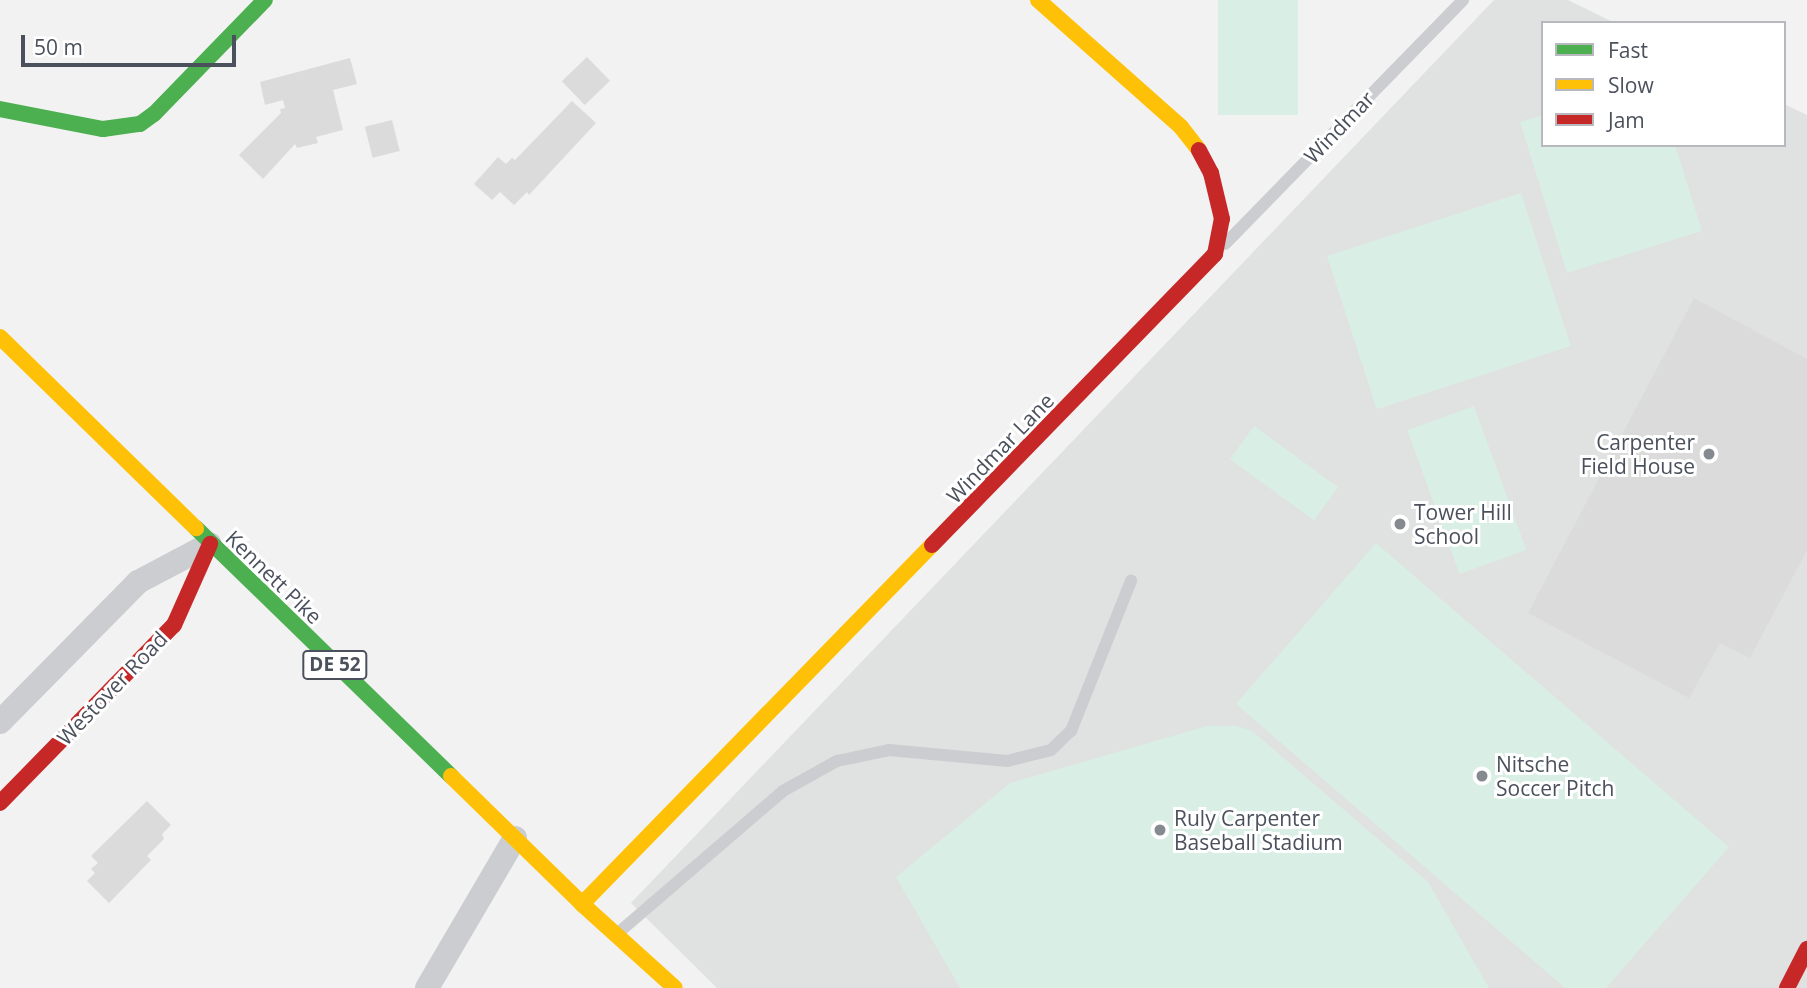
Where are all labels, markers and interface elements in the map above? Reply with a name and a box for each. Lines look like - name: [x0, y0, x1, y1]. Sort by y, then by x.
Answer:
- scale bar: [24, 21, 240, 65]
- legend: [1541, 21, 1786, 147]
- text: 50 m: [34, 33, 83, 61]
- text: Fast: [1608, 36, 1648, 64]
- text: Slow: [1608, 71, 1654, 99]
- street label: Windmar: [1299, 86, 1379, 168]
- text: Jam: [1608, 106, 1645, 134]
- street label: Windmar Lane: [941, 388, 1059, 508]
- place label: Carpenter Field House: [1581, 429, 1695, 479]
- marker: Carpenter Field House: [1701, 446, 1717, 462]
- place label: Tower Hill School: [1414, 499, 1512, 549]
- marker: Tower Hill School: [1392, 516, 1408, 532]
- street label: Kennett Pike: [221, 525, 327, 629]
- street label: Westover Road: [52, 626, 172, 750]
- road number: DE 52: [302, 650, 368, 680]
- place label: Nitsche Soccer Pitch: [1496, 751, 1614, 801]
- marker: Nitsche Soccer Pitch: [1474, 768, 1490, 784]
- place label: Ruly Carpenter Baseball Stadium: [1174, 805, 1343, 855]
- marker: Ruly Carpenter Baseball Stadium: [1152, 822, 1168, 838]

